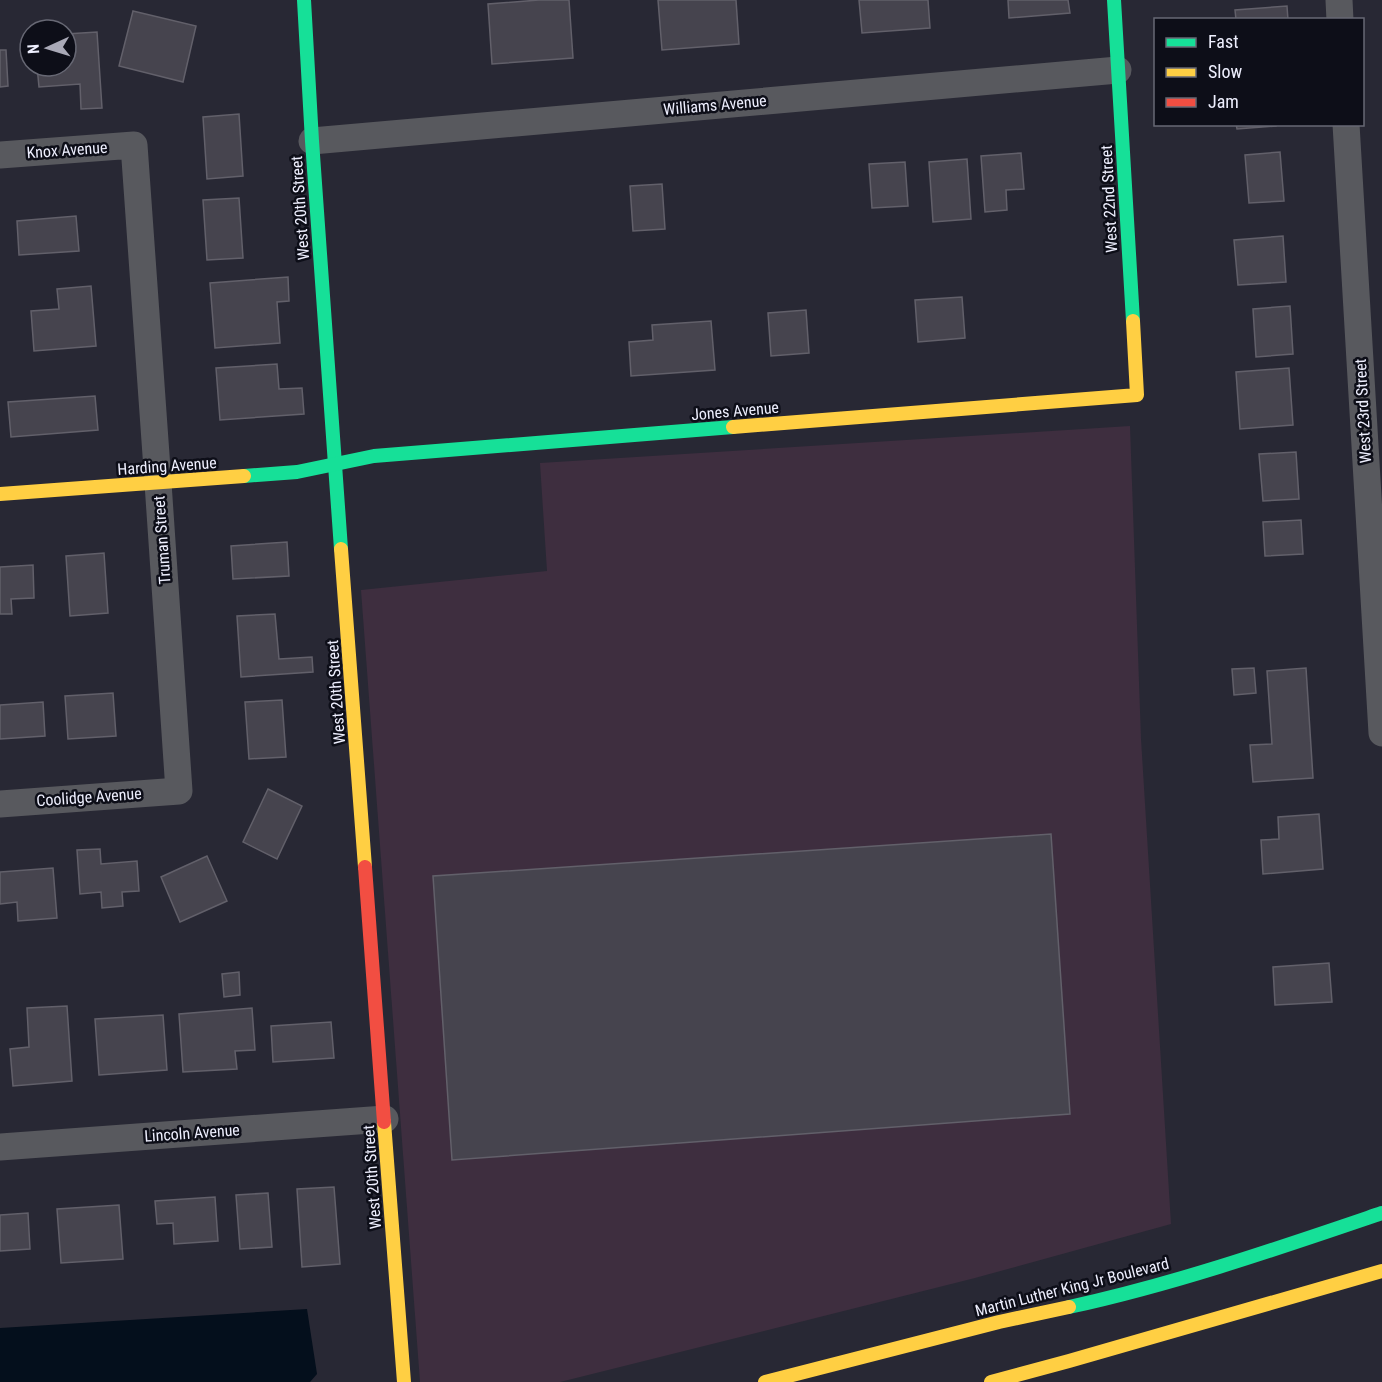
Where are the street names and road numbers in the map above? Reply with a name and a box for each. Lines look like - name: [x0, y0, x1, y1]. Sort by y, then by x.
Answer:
- street label: Williams Avenue: [663, 91, 767, 119]
- street label: Knox Avenue: [26, 138, 108, 162]
- street label: West 22nd Street: [1097, 144, 1121, 253]
- street label: West 20th Street: [287, 155, 313, 261]
- street label: West 23rd Street: [1351, 358, 1375, 464]
- street label: Jones Avenue: [690, 398, 780, 424]
- street label: Harding Avenue: [117, 453, 217, 479]
- street label: Truman Street: [149, 495, 175, 585]
- street label: West 20th Street: [323, 639, 349, 745]
- street label: Coolidge Avenue: [36, 784, 142, 810]
- street label: Lincoln Avenue: [144, 1120, 240, 1146]
- street label: West 20th Street: [359, 1124, 385, 1230]
- street label: Martin Luther King Jr Boulevard: [973, 1254, 1171, 1320]

